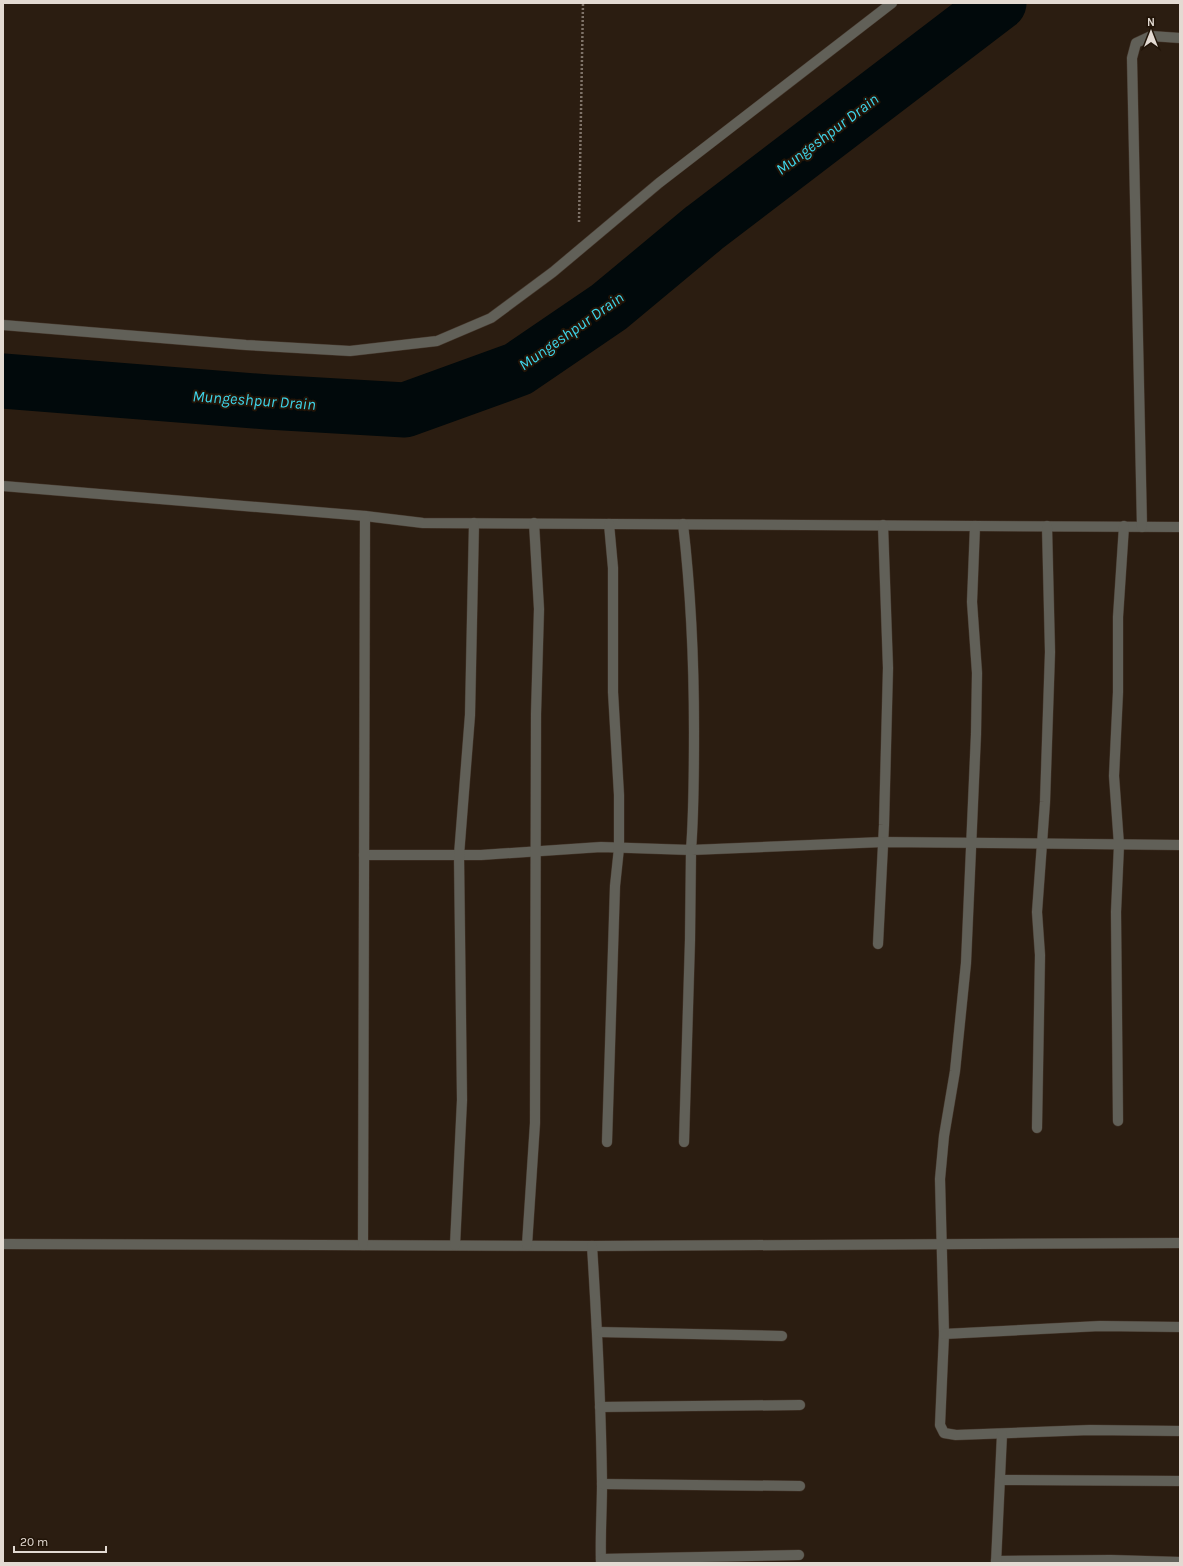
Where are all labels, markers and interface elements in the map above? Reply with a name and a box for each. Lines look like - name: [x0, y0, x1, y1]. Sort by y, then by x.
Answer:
- north arrow: [1131, 12, 1171, 52]
- text: N: [1147, 16, 1155, 29]
- water label: Mungeshpur Drain: [772, 89, 882, 179]
- water label: Mungeshpur Drain: [515, 288, 627, 374]
- water label: Mungeshpur Drain: [192, 386, 316, 414]
- scale bar: [14, 1528, 106, 1554]
- text: 20 m: [20, 1535, 48, 1549]

